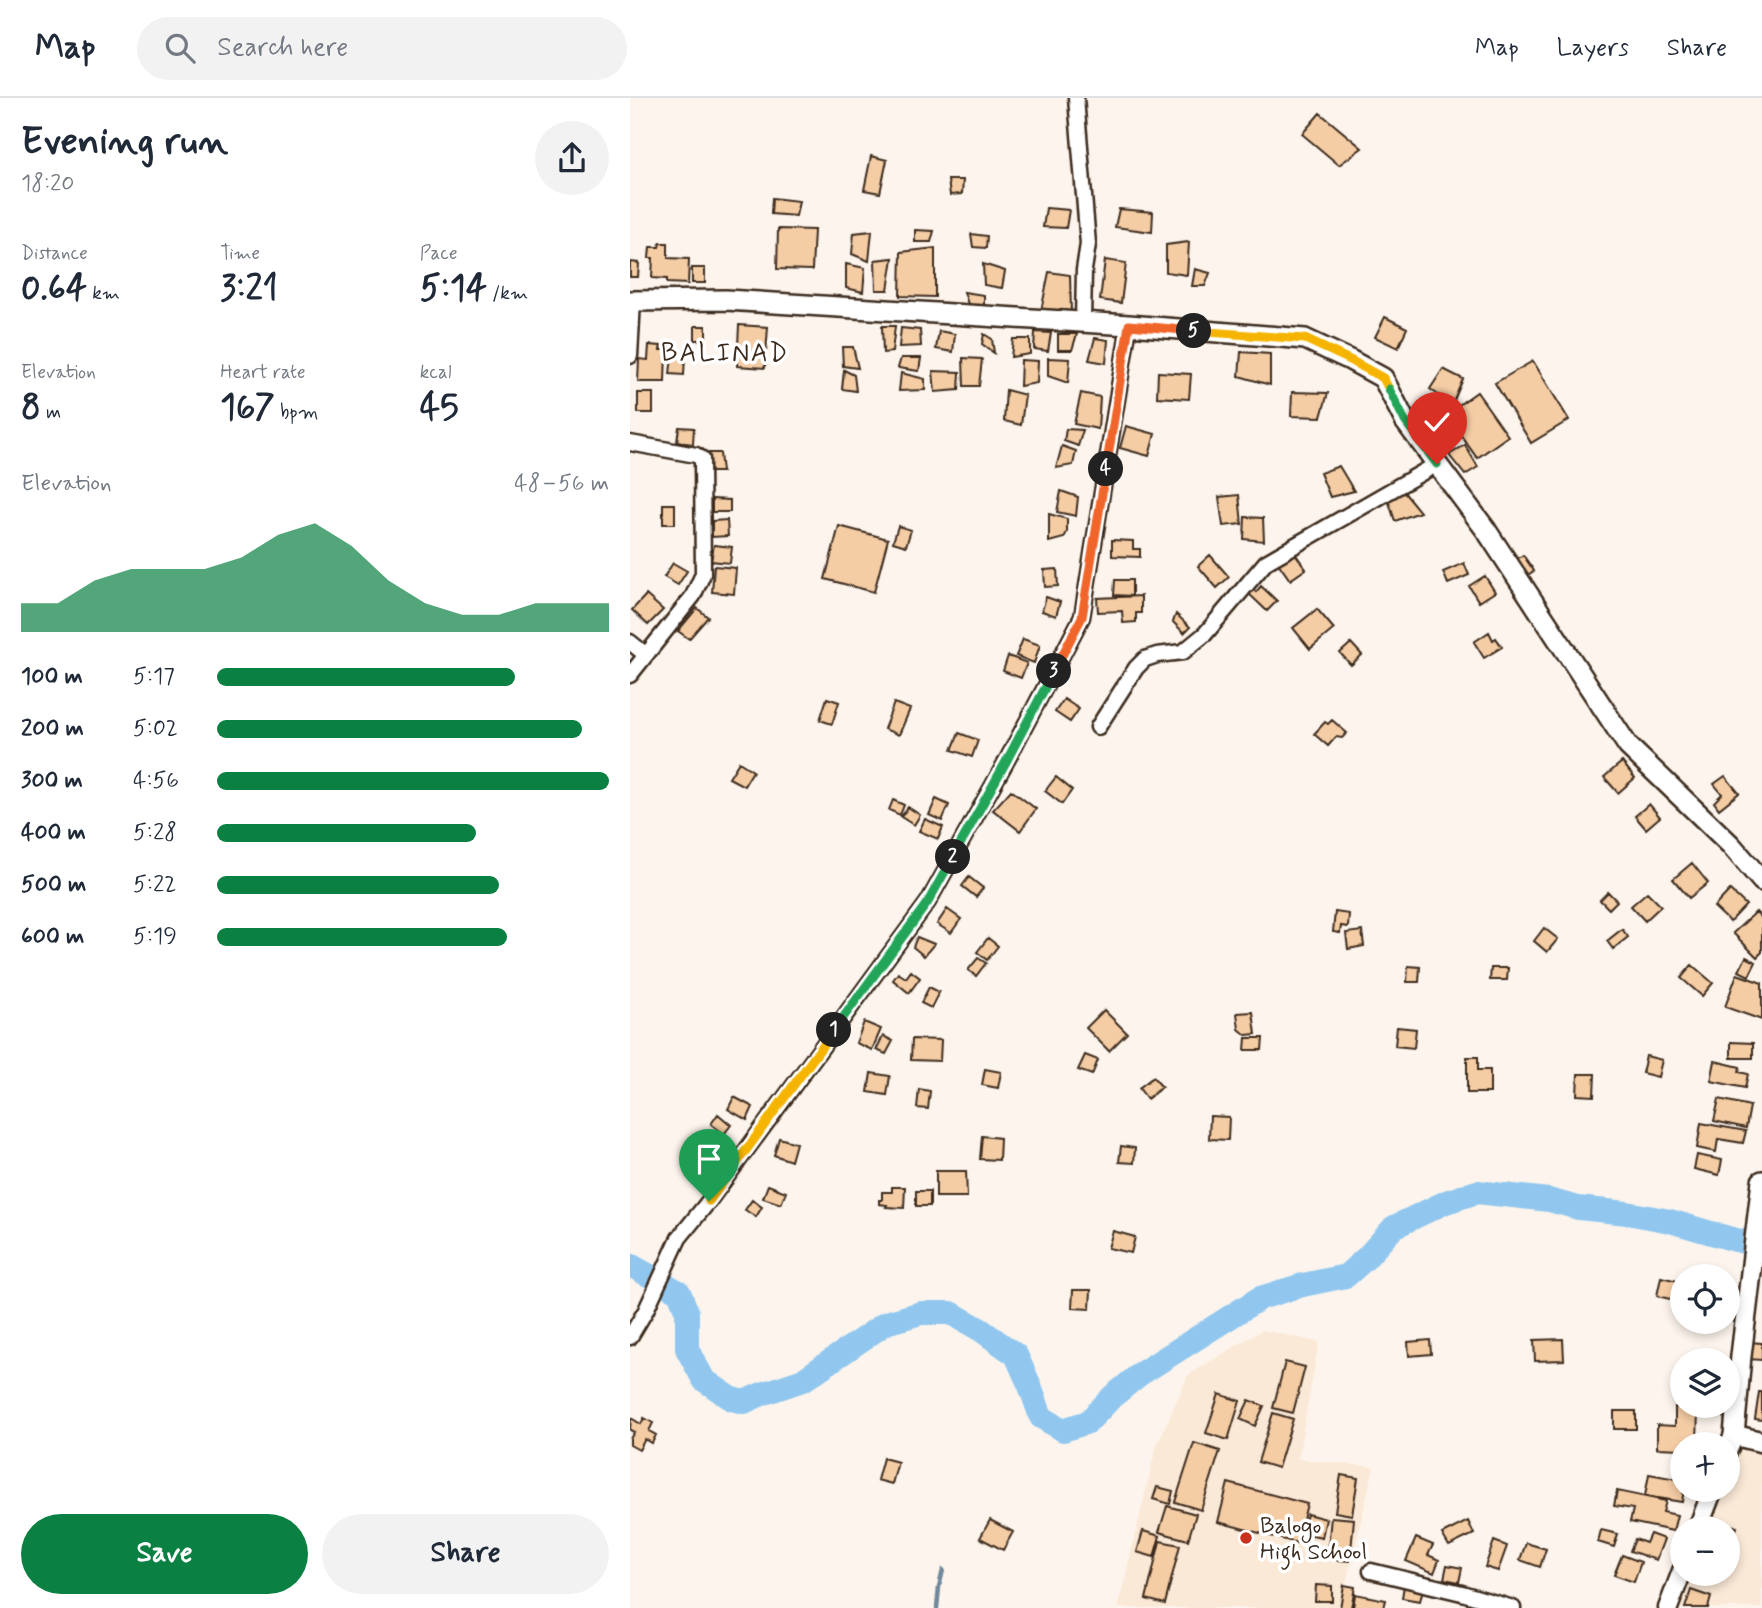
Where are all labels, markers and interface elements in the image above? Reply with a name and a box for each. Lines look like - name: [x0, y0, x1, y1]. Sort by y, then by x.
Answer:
- search box: [137, 17, 627, 80]
- text: Map: [35, 26, 95, 70]
- icon: search: [161, 29, 199, 67]
- text: Search here: [217, 31, 348, 65]
- text: Map: [1475, 33, 1519, 64]
- text: Layers: [1557, 33, 1629, 64]
- text: Share: [1667, 33, 1727, 64]
- text: Evening run: [21, 118, 228, 167]
- button: share: [535, 121, 609, 195]
- text: 18:20: [21, 169, 74, 199]
- text: Distance: [21, 241, 88, 266]
- text: Time: [220, 241, 260, 266]
- text: Pace: [420, 241, 457, 266]
- text: 0.64: [21, 266, 87, 312]
- text: 3:21: [220, 266, 278, 312]
- text: 5:14: [420, 266, 487, 312]
- text: km: [87, 281, 120, 306]
- text: /km: [487, 281, 528, 306]
- pin: 5: [1176, 314, 1212, 348]
- text: 5: [1188, 318, 1199, 343]
- district label: BALINAD: [661, 337, 789, 371]
- text: Elevation: [21, 360, 96, 385]
- text: Heart rate: [220, 360, 306, 385]
- text: kcal: [420, 360, 452, 385]
- text: 8: [21, 385, 41, 431]
- text: 167: [220, 385, 275, 431]
- text: 45: [420, 385, 459, 431]
- pin: [1407, 392, 1467, 464]
- text: m: [41, 400, 61, 425]
- text: bpm: [275, 400, 318, 425]
- icon: check: [1418, 403, 1456, 441]
- pin: 4: [1088, 452, 1124, 486]
- text: 4: [1100, 456, 1111, 481]
- text: Elevation: [21, 469, 112, 499]
- text: 48–56 m: [514, 469, 609, 499]
- pin: 3: [1036, 654, 1072, 688]
- text: 3: [1049, 658, 1058, 683]
- text: 100 m: [21, 662, 83, 692]
- text: 5:17: [133, 662, 175, 692]
- text: 200 m: [21, 714, 84, 744]
- text: 5:02: [133, 714, 178, 744]
- text: 300 m: [21, 766, 83, 796]
- text: 4:56: [133, 766, 179, 796]
- text: 400 m: [21, 818, 86, 848]
- text: 5:28: [133, 818, 177, 848]
- pin: 2: [936, 840, 970, 874]
- text: 2: [948, 844, 957, 869]
- text: 500 m: [21, 870, 86, 900]
- text: 5:22: [133, 870, 176, 900]
- text: 600 m: [21, 922, 84, 952]
- text: 5:19: [133, 922, 177, 952]
- pin: 1: [816, 1012, 852, 1048]
- text: 1: [829, 1017, 838, 1042]
- pin: [679, 1129, 739, 1201]
- icon: arrive: [690, 1140, 728, 1178]
- map controls: [1670, 1264, 1740, 1586]
- button: locate: [1670, 1264, 1740, 1334]
- button: layers: [1670, 1348, 1740, 1418]
- button: +: [1670, 1432, 1740, 1502]
- place label: Balogo High School: [1260, 1512, 1367, 1570]
- button: Save: [21, 1514, 308, 1594]
- button: Share: [322, 1514, 609, 1594]
- button: −: [1670, 1516, 1740, 1586]
- marker: Balogo High School: [1238, 1530, 1254, 1546]

